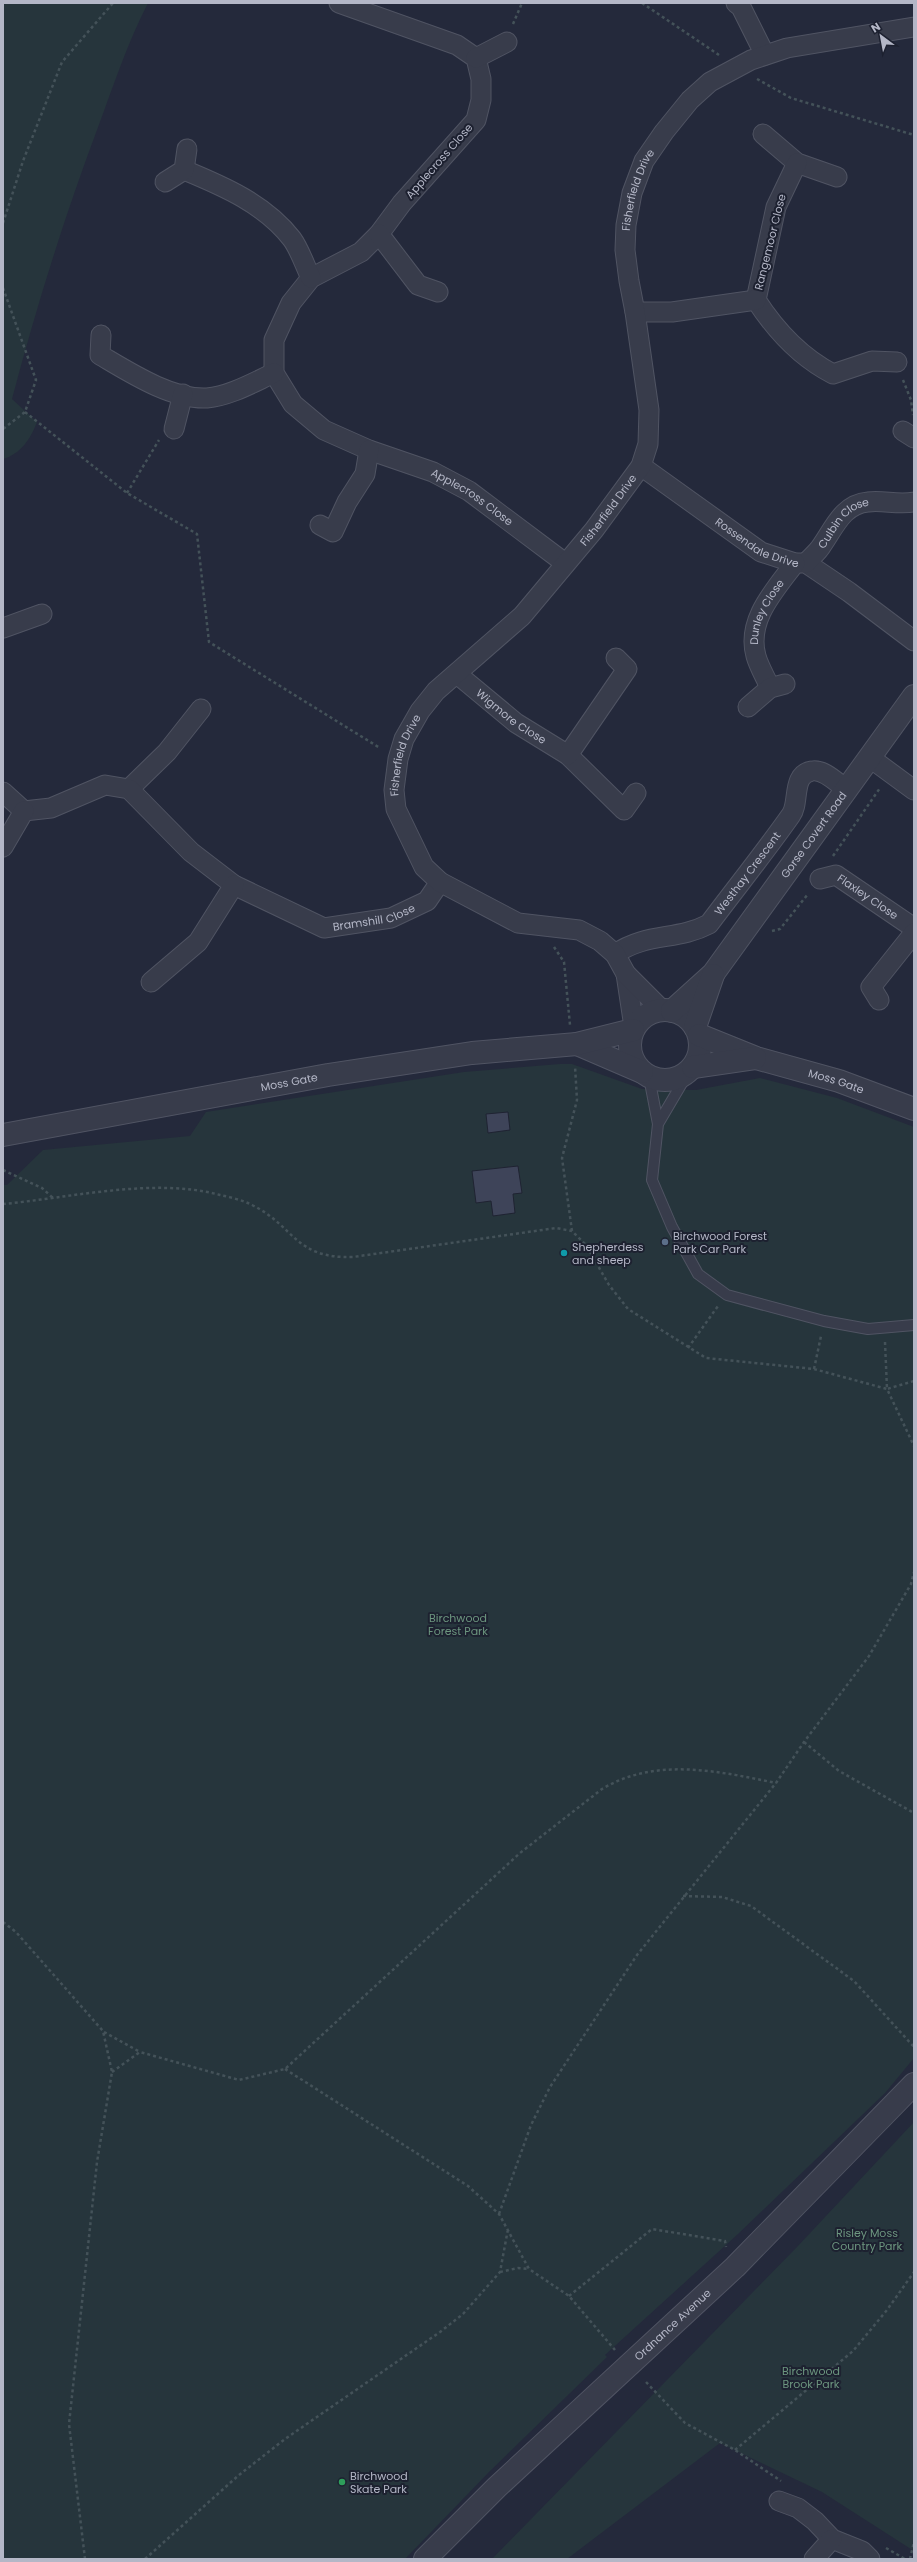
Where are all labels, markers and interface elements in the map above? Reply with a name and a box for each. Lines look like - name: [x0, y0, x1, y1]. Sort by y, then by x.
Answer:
- north arrow: [861, 16, 901, 56]
- text: N: [868, 19, 883, 36]
- street label: Applecross Close: [402, 120, 476, 202]
- street label: Fisherfield Drive: [618, 145, 658, 231]
- street label: Rangemoor Close: [750, 192, 790, 292]
- street label: Applecross Close: [428, 464, 517, 529]
- street label: Fisherfield Drive: [576, 471, 640, 549]
- street label: Culbin Close: [814, 494, 870, 552]
- street label: Rossendale Drive: [712, 514, 799, 571]
- street label: Dunley Close: [746, 576, 788, 645]
- street label: Wigmore Close: [473, 685, 550, 748]
- street label: Fisherfield Drive: [386, 711, 425, 797]
- street label: Gorse Covert Road: [777, 788, 850, 881]
- street label: Westhay Crescent: [711, 828, 784, 918]
- street label: Flaxley Close: [834, 870, 902, 923]
- street label: Bramshill Close: [332, 900, 418, 935]
- street label: Moss Gate: [807, 1065, 867, 1098]
- street label: Moss Gate: [259, 1069, 319, 1095]
- place label: Birchwood Forest Park Car Park: [673, 1228, 767, 1257]
- marker: Birchwood Forest Park Car Park: [660, 1237, 670, 1247]
- place label: Shepherdess and sheep: [572, 1239, 644, 1268]
- marker: Shepherdess and sheep: [559, 1248, 569, 1258]
- park label: Birchwood Forest Park: [428, 1610, 488, 1639]
- park label: Risley Moss Country Park: [832, 2225, 903, 2254]
- street label: Ordnance Avenue: [631, 2285, 715, 2364]
- park label: Birchwood Brook Park: [782, 2363, 840, 2392]
- place label: Birchwood Skate Park: [350, 2468, 408, 2497]
- marker: Birchwood Skate Park: [337, 2477, 347, 2487]

